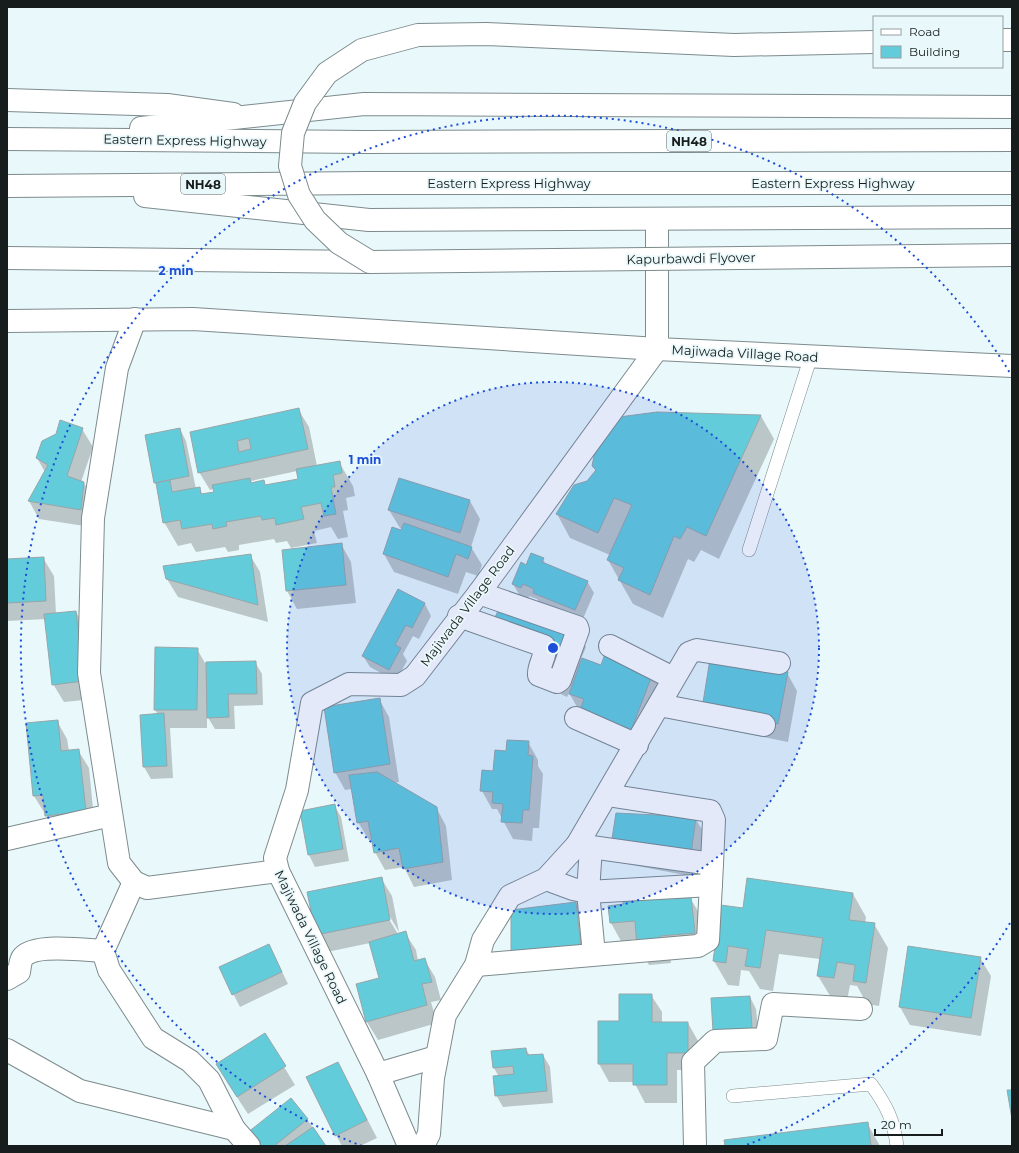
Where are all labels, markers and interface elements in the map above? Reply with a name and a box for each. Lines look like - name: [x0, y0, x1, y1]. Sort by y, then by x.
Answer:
- legend: [873, 16, 1003, 68]
- text: Road: [909, 24, 940, 39]
- text: Building: [909, 44, 960, 59]
- street label: Eastern Express Highway: [103, 131, 268, 149]
- road number: NH48: [667, 131, 711, 151]
- road number: NH48: [181, 174, 225, 194]
- street label: Eastern Express Highway: [427, 175, 592, 191]
- street label: Eastern Express Highway: [751, 175, 916, 191]
- street label: Kapurbawdi Flyover: [626, 249, 756, 267]
- text: 2 min: [159, 263, 193, 278]
- street label: Majiwada Village Road: [671, 341, 819, 365]
- text: 1 min: [349, 452, 381, 467]
- street label: Majiwada Village Road: [416, 542, 518, 670]
- centre of rings: [546, 641, 560, 655]
- street label: Majiwada Village Road: [272, 867, 350, 1007]
- scale bar: [875, 1111, 942, 1137]
- text: 20 m: [881, 1117, 912, 1132]

